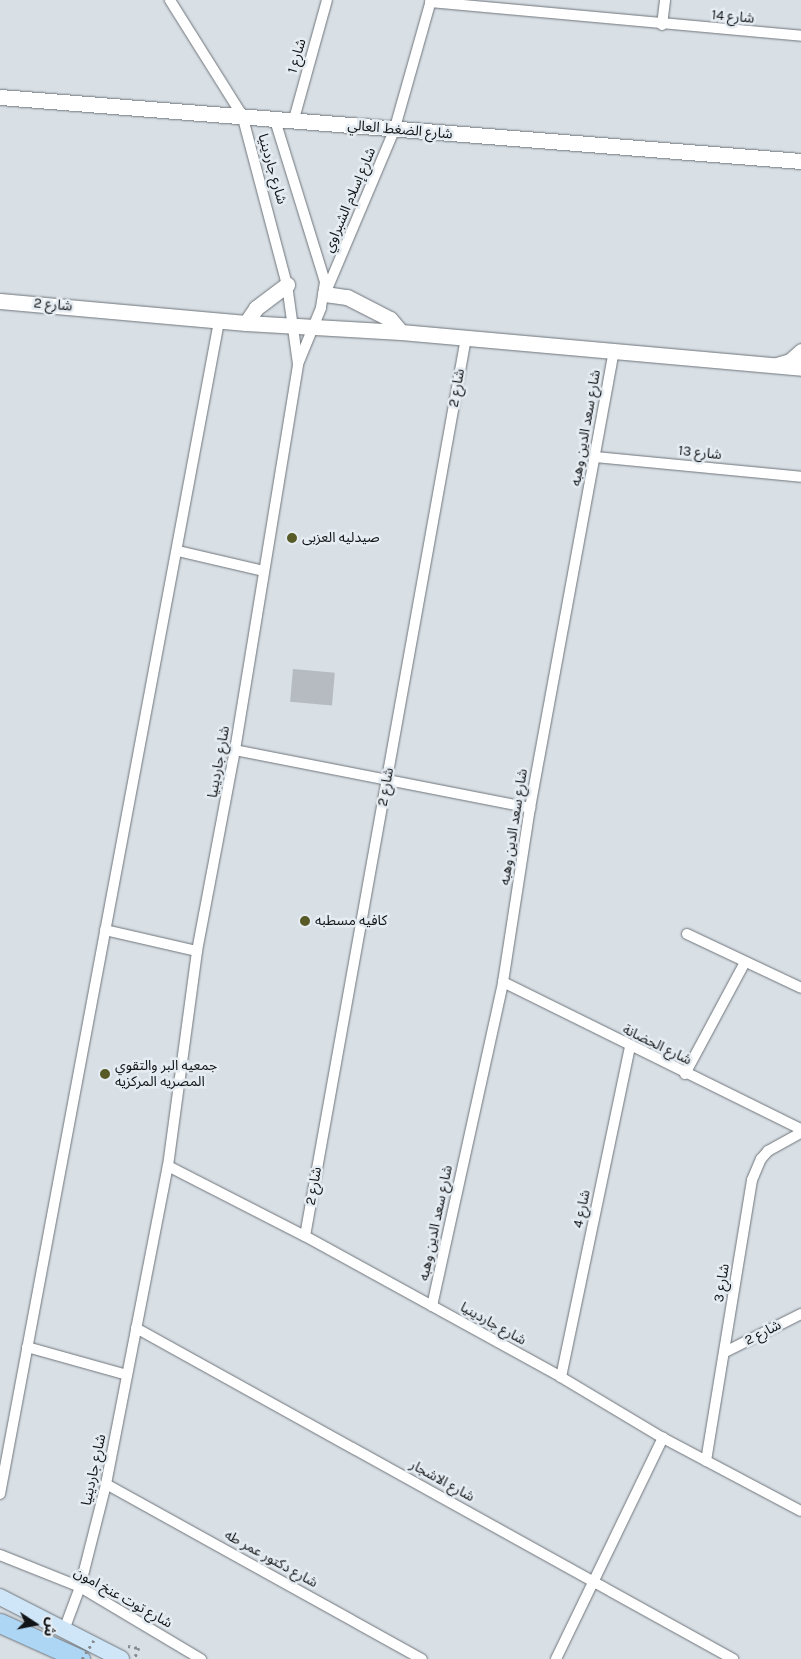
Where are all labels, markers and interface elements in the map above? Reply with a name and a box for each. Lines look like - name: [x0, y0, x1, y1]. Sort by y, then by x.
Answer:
- street label: شارع 14: [711, 7, 755, 27]
- street label: شارع 1: [284, 37, 310, 75]
- street label: شارع الضغط العالي: [347, 117, 453, 143]
- street label: شارع جاردينيا: [254, 132, 290, 206]
- street label: شارع إسلام الشبراوي: [320, 145, 380, 255]
- street label: شارع 2: [33, 295, 73, 315]
- street label: شارع 2: [445, 367, 469, 409]
- street label: شارع سعد الدين وهبه: [568, 369, 604, 487]
- street label: شارع 13: [677, 442, 723, 464]
- place label: صيدليه العزبى: [302, 530, 380, 546]
- marker: صيدليه العزبى: [286, 532, 298, 544]
- street label: شارع جاردينيا: [204, 725, 234, 799]
- street label: شارع 2: [374, 766, 398, 808]
- street label: شارع سعد الدين وهبه: [496, 768, 532, 886]
- place label: كافيه مسطبه: [315, 913, 387, 929]
- marker: كافيه مسطبه: [299, 915, 311, 927]
- street label: شارع الحضانة: [620, 1021, 694, 1069]
- place label: جمعيه البر والتقوي المصريه المركزيه: [115, 1058, 217, 1090]
- marker: جمعيه البر والتقوي المصريه المركزيه: [99, 1068, 111, 1080]
- street label: شارع سعد الدين وهبه: [416, 1164, 456, 1282]
- street label: شارع 2: [302, 1165, 326, 1207]
- street label: شارع 4: [570, 1188, 594, 1230]
- street label: شارع 3: [711, 1262, 733, 1304]
- street label: شارع جاردينيا: [457, 1299, 529, 1349]
- street label: شارع 2: [742, 1317, 784, 1349]
- street label: شارع جاردينيا: [78, 1433, 110, 1507]
- street label: شارع الاشجار: [407, 1456, 477, 1506]
- street label: شارع دكتور عمر طه: [222, 1527, 320, 1591]
- street label: شارع توت عنخ امون: [71, 1564, 175, 1632]
- north arrow: [10, 1599, 60, 1649]
- text: ش: [40, 1616, 60, 1638]

